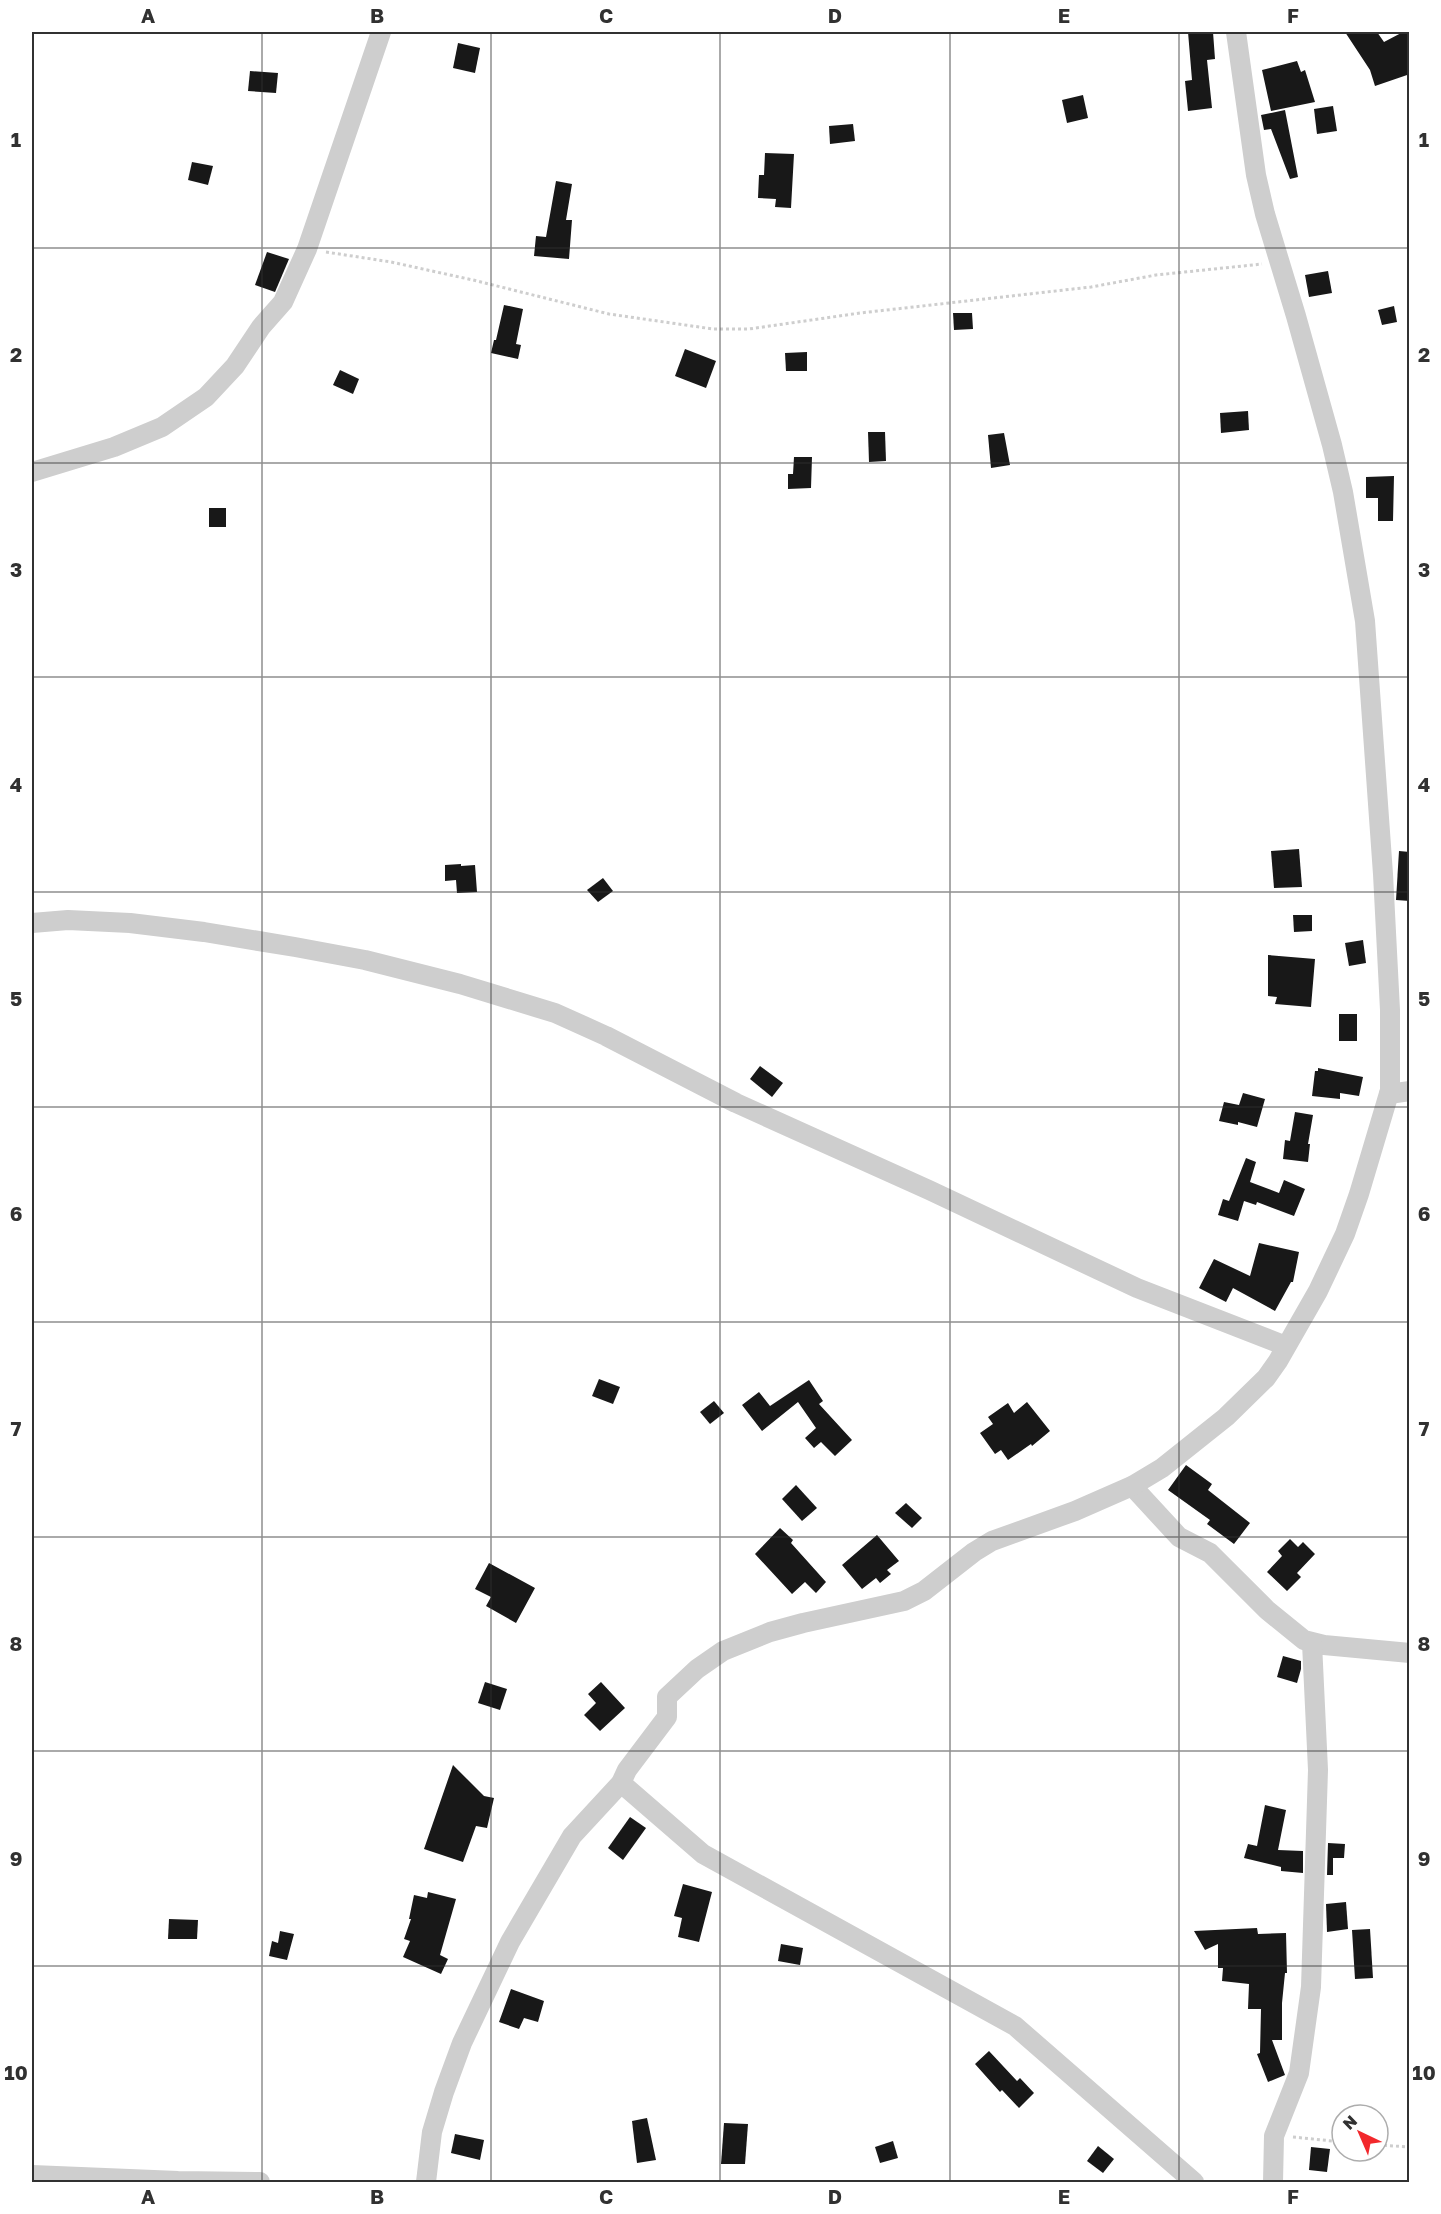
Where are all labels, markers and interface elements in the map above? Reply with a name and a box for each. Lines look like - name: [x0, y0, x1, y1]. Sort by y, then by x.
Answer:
- text: A: [141, 3, 155, 27]
- text: B: [370, 3, 384, 27]
- text: C: [599, 3, 613, 27]
- text: D: [828, 3, 842, 27]
- text: E: [1058, 3, 1070, 27]
- text: F: [1287, 3, 1299, 27]
- text: 1: [11, 127, 21, 151]
- text: 1: [1419, 127, 1429, 151]
- text: 2: [10, 342, 22, 366]
- text: 2: [1418, 342, 1430, 366]
- text: 3: [10, 557, 22, 581]
- text: 3: [1418, 557, 1430, 581]
- text: 4: [10, 772, 22, 796]
- text: 4: [1418, 772, 1430, 796]
- text: 5: [10, 986, 22, 1010]
- text: 5: [1418, 986, 1430, 1010]
- text: 6: [10, 1201, 22, 1225]
- text: 6: [1418, 1201, 1430, 1225]
- text: 7: [11, 1416, 22, 1440]
- text: 7: [1419, 1416, 1430, 1440]
- text: 8: [10, 1631, 22, 1655]
- text: 8: [1418, 1631, 1430, 1655]
- text: 9: [10, 1846, 22, 1870]
- text: 9: [1418, 1846, 1430, 1870]
- text: 10: [4, 2060, 28, 2084]
- text: 10: [1412, 2060, 1436, 2084]
- north arrow: [1330, 2103, 1390, 2163]
- text: N: [1338, 2111, 1361, 2134]
- text: A: [141, 2184, 155, 2208]
- text: B: [370, 2184, 384, 2208]
- text: C: [599, 2184, 613, 2208]
- text: D: [828, 2184, 842, 2208]
- text: E: [1058, 2184, 1070, 2208]
- text: F: [1287, 2184, 1299, 2208]

